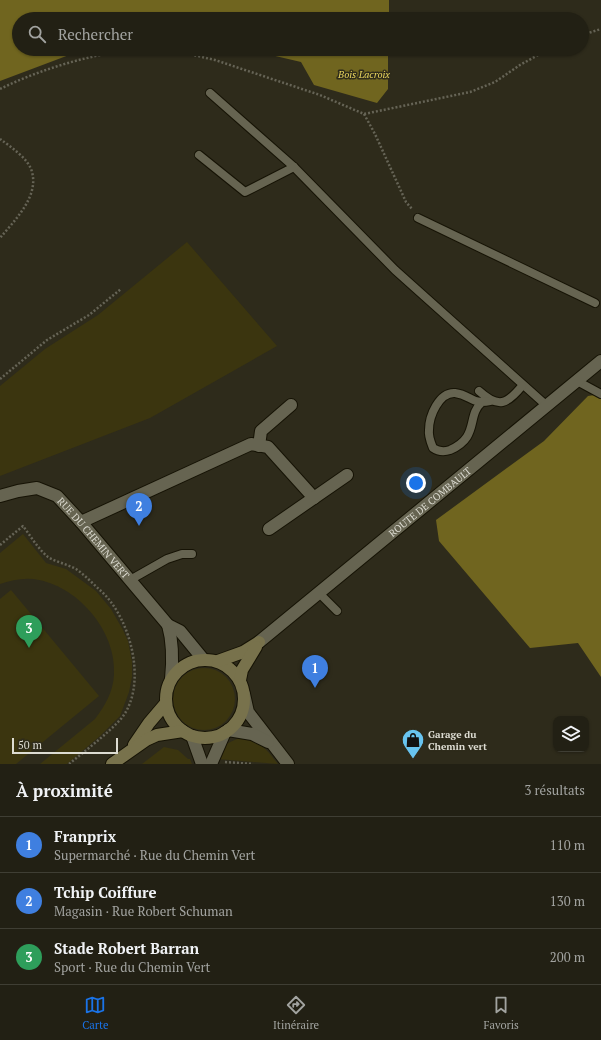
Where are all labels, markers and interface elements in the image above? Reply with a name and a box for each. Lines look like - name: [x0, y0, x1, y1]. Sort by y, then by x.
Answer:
- search box: [12, 12, 589, 56]
- icon: search: [26, 23, 48, 45]
- text: Rechercher: [58, 24, 133, 44]
- park label: Bois Lacroix: [337, 68, 390, 81]
- street label: ROUTE DE COMBAULT: [386, 464, 474, 540]
- your location: [406, 473, 426, 493]
- pin: 2: [126, 493, 152, 526]
- street label: RUE DU CHEMIN VERT: [54, 495, 132, 582]
- pin: 3: [16, 615, 42, 648]
- pin: 1: [302, 655, 328, 688]
- map controls: [553, 716, 589, 752]
- button: layers: [553, 716, 589, 752]
- shop icon: Garage du Chemin vert: [400, 727, 426, 760]
- place label: Garage du Chemin vert: [428, 728, 487, 753]
- scale bar: [12, 736, 118, 755]
- text: 50 m: [18, 738, 42, 752]
- text: À proximité: [16, 779, 113, 802]
- text: 3 résultats: [525, 781, 585, 799]
- text: Franprix: [54, 826, 116, 846]
- text: 1: [25, 836, 33, 854]
- text: 110 m: [550, 836, 585, 854]
- text: Supermarché · Rue du Chemin Vert: [54, 846, 255, 864]
- text: Tchip Coiffure: [54, 882, 157, 902]
- text: 2: [25, 892, 33, 910]
- text: 130 m: [550, 892, 585, 910]
- text: Magasin · Rue Robert Schuman: [54, 902, 233, 920]
- text: Stade Robert Barran: [54, 938, 199, 958]
- text: 3: [25, 948, 33, 966]
- text: 200 m: [550, 948, 585, 966]
- text: Sport · Rue du Chemin Vert: [54, 958, 210, 976]
- tab: Carte: [82, 994, 109, 1032]
- tab: Itinéraire: [273, 994, 319, 1032]
- tab: Favoris: [483, 994, 519, 1032]

